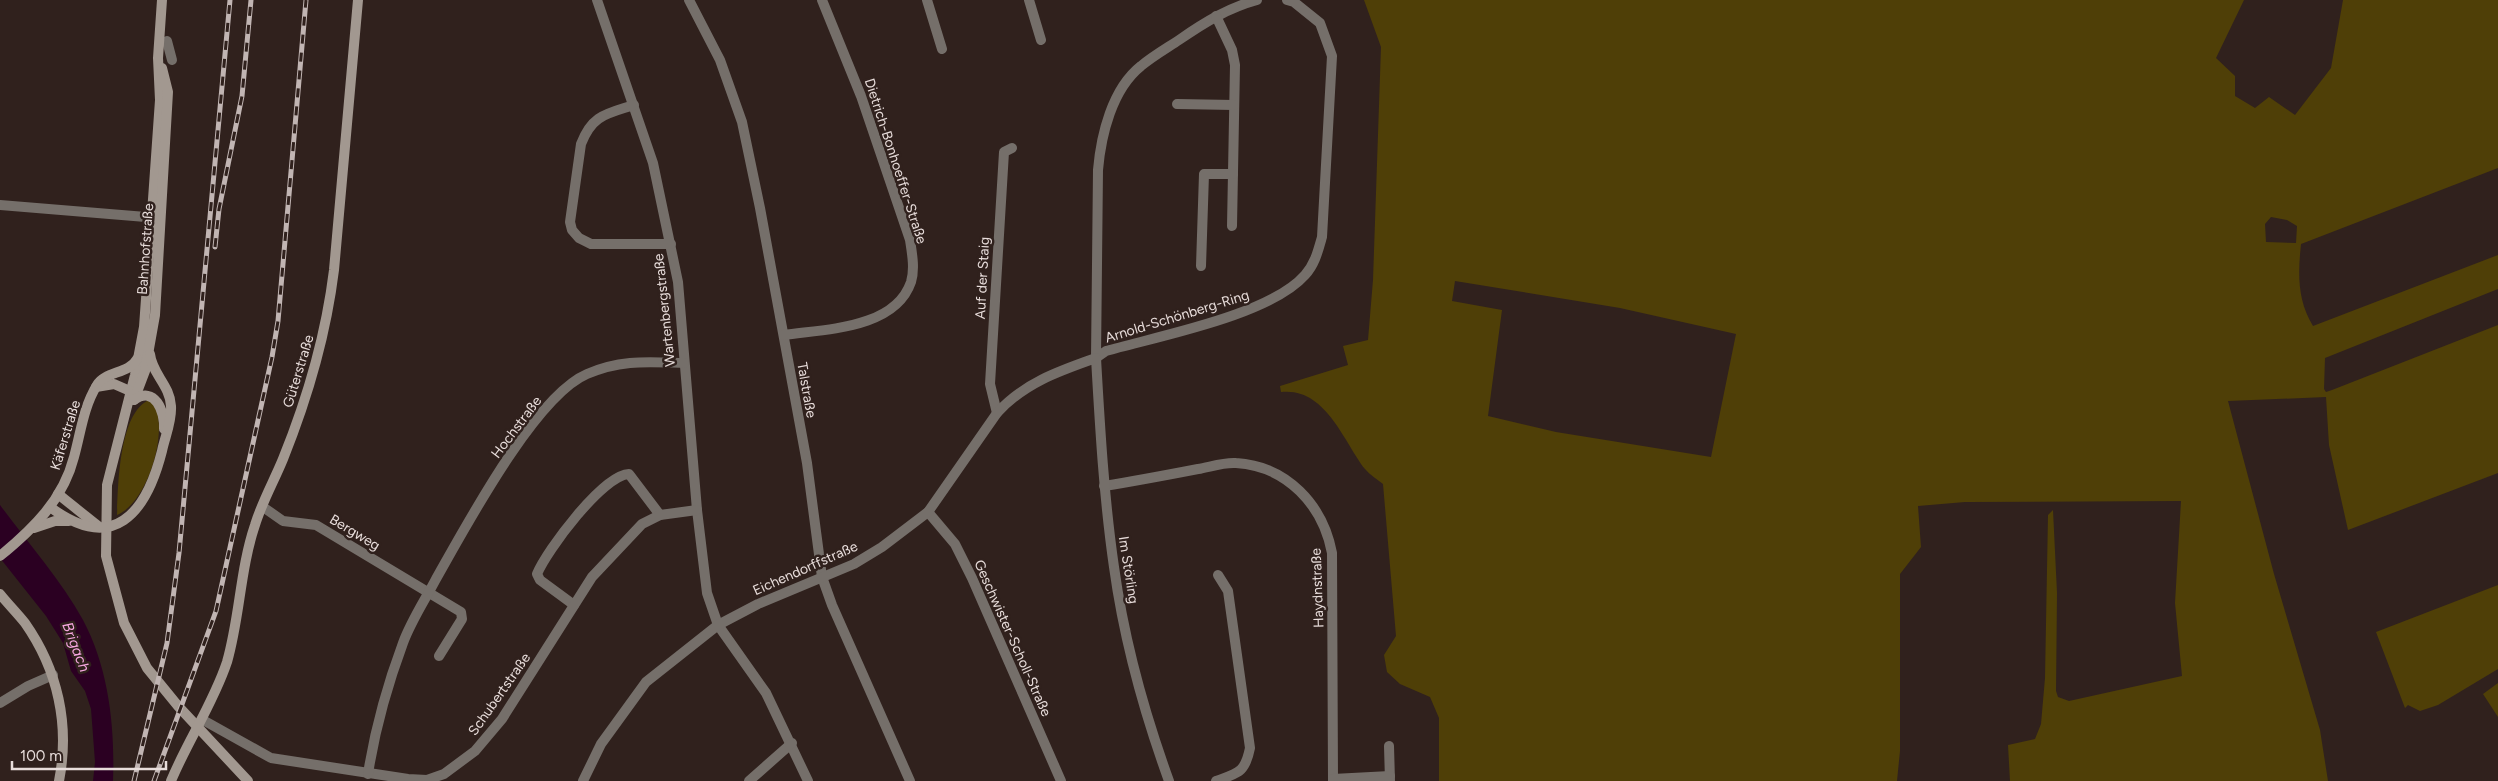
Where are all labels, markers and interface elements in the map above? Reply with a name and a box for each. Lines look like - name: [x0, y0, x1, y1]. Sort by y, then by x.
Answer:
- street label: Dietrich-Bonhoeffer-Straße: [861, 76, 930, 246]
- street label: Bahnhofstraße: [134, 202, 157, 295]
- street label: Auf der Staig: [972, 236, 993, 320]
- street label: Wartenbergstraße: [650, 252, 679, 367]
- street label: Arnold-Schönberg-Ring: [1103, 286, 1251, 347]
- street label: Güterstraße: [279, 332, 318, 410]
- street label: Talstraße: [793, 361, 820, 420]
- street label: Hochstraße: [488, 393, 545, 462]
- street label: Käferstraße: [47, 398, 84, 472]
- street label: Bergweg: [326, 511, 383, 554]
- street label: Im Störling: [1115, 535, 1142, 605]
- street label: Eichendorffstraße: [750, 538, 861, 599]
- street label: Haydnstraße: [1308, 547, 1327, 628]
- street label: Geschwister-Scholl-Straße: [970, 557, 1055, 719]
- water label: Brigach: [58, 620, 94, 674]
- street label: Schubertstraße: [465, 649, 534, 739]
- scale bar: [12, 738, 166, 770]
- text: 100 m: [20, 747, 62, 765]

